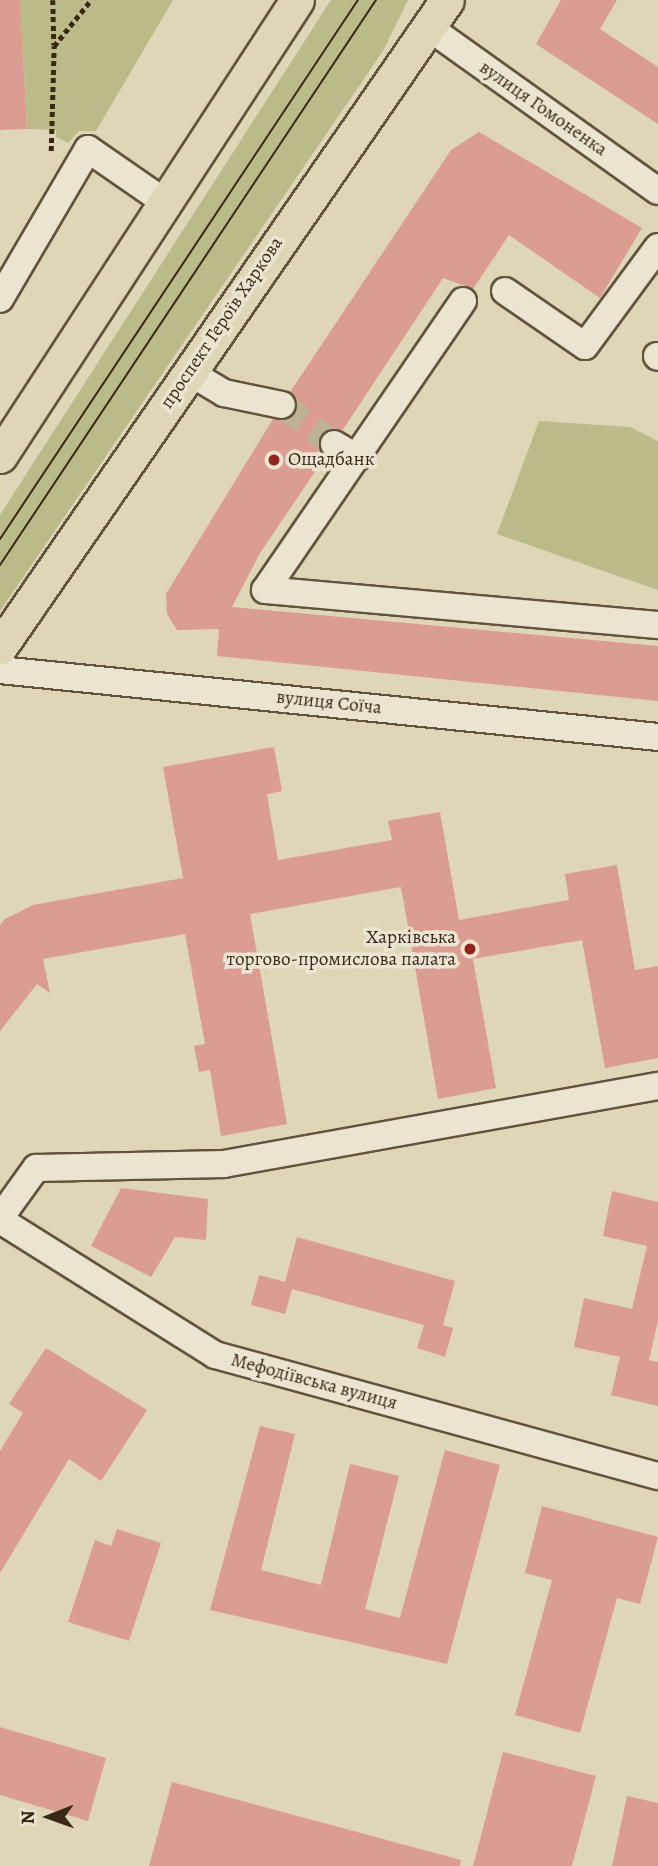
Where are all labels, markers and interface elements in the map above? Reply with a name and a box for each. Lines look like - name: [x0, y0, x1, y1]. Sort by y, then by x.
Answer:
- street label: вулиця Гомоненка: [475, 56, 611, 162]
- street label: проспект Героїв Харкова: [156, 233, 288, 413]
- place label: Ощадбанк: [288, 449, 375, 471]
- marker: Ощадбанк: [266, 452, 282, 468]
- street label: вулиця Соїча: [275, 686, 383, 720]
- place label: Харківська торгово-промислова палата: [227, 927, 456, 971]
- marker: Харківська торгово-промислова палата: [462, 941, 478, 957]
- street label: Мефодіївська вулиця: [228, 1349, 400, 1415]
- north arrow: [14, 1782, 84, 1852]
- text: N: [15, 1810, 41, 1825]

